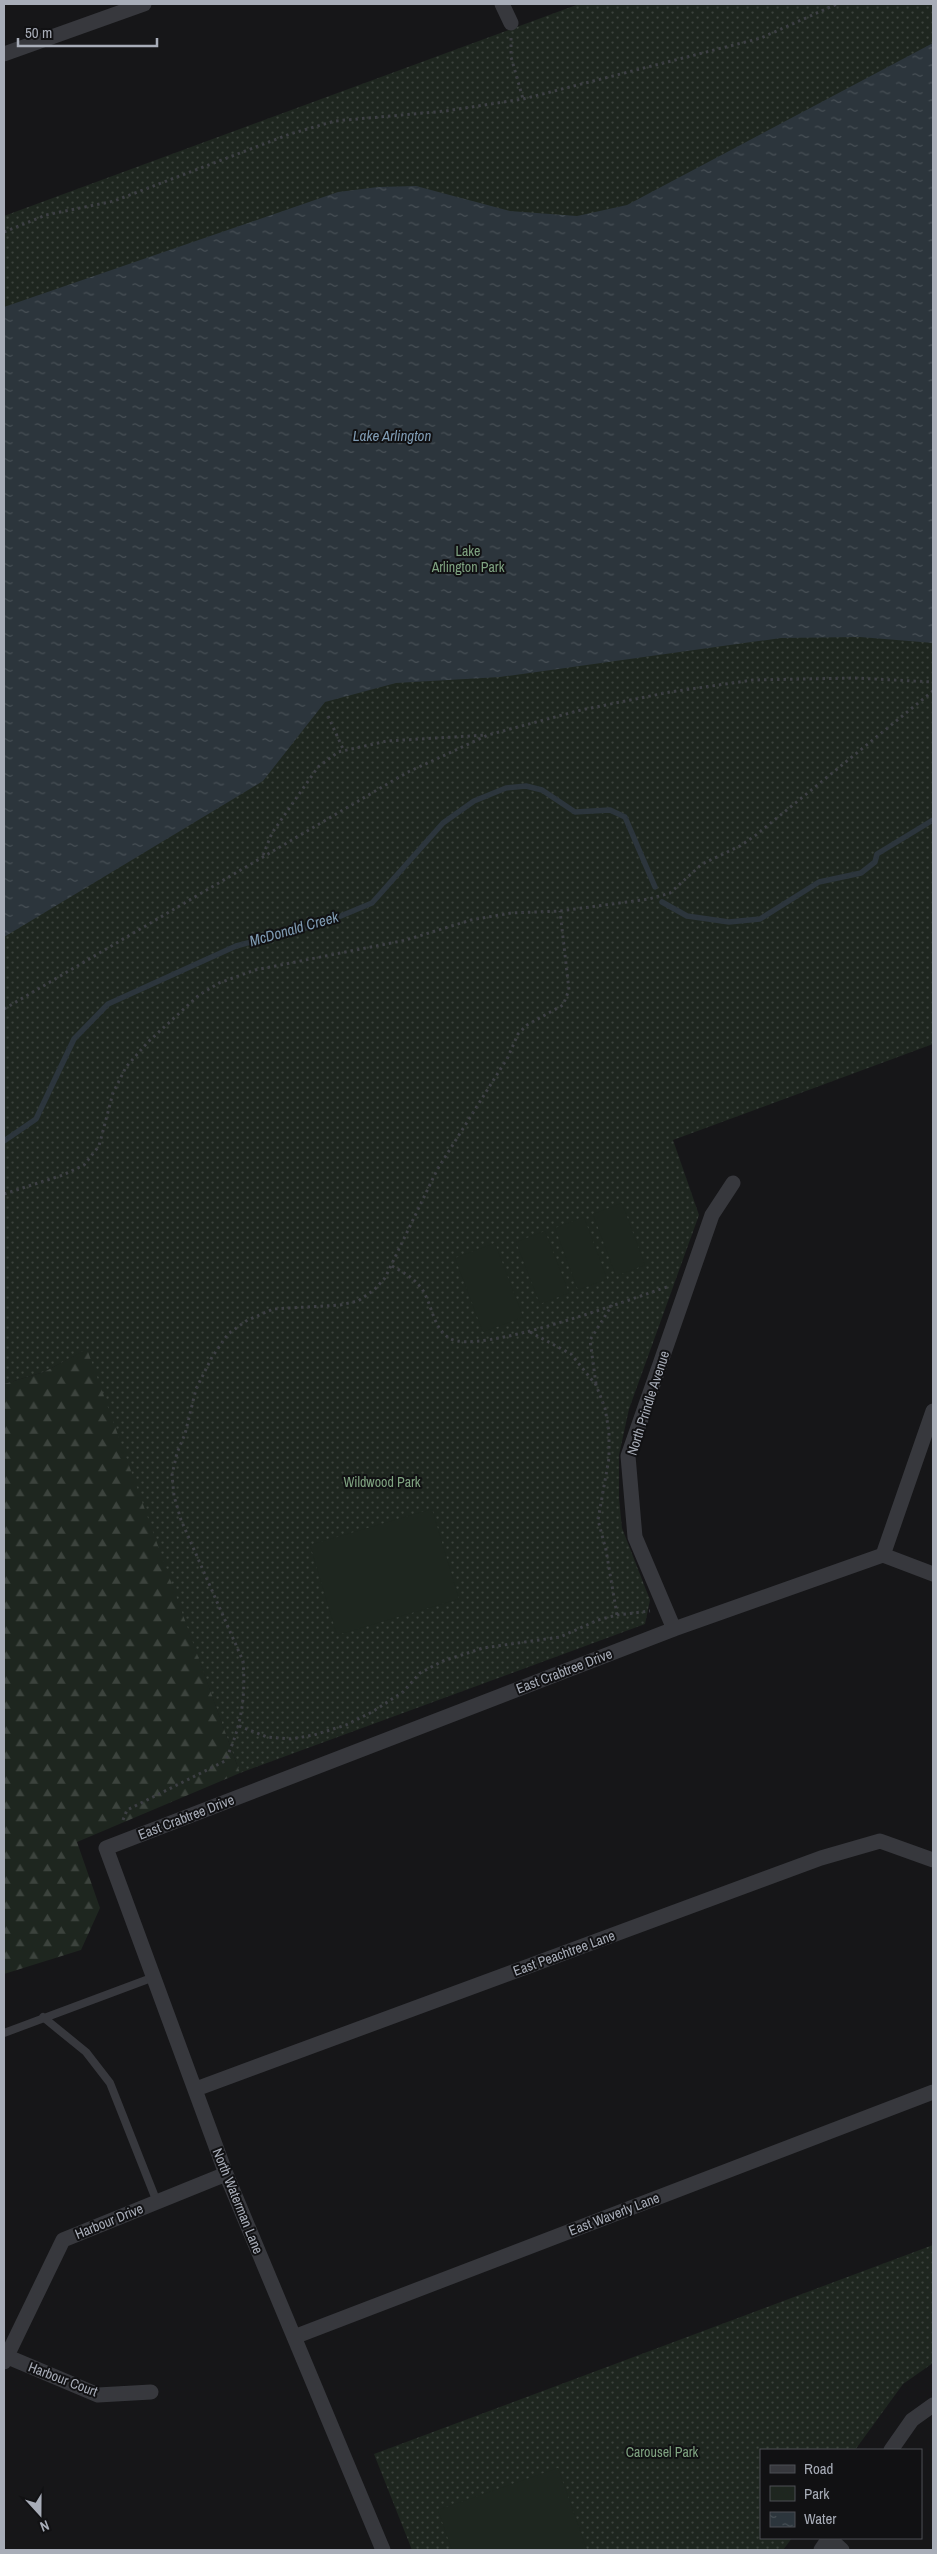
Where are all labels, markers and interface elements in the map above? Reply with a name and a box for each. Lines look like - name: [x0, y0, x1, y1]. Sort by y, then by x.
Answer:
- scale bar: [18, 15, 156, 47]
- text: 50 m: [25, 22, 52, 43]
- water label: Lake Arlington: [353, 425, 431, 446]
- park label: Lake Arlington Park: [431, 542, 505, 576]
- water label: McDonald Creek: [247, 906, 342, 951]
- street label: North Prindle Avenue: [623, 1348, 673, 1458]
- park label: Wildwood Park: [343, 1473, 421, 1491]
- street label: East Crabtree Drive: [513, 1644, 615, 1698]
- street label: East Crabtree Drive: [135, 1790, 237, 1844]
- street label: East Peachtree Lane: [511, 1926, 617, 1980]
- street label: North Waterman Lane: [209, 2145, 267, 2257]
- street label: East Waverly Lane: [566, 2188, 662, 2240]
- street label: Harbour Drive: [72, 2199, 146, 2243]
- street label: Harbour Court: [26, 2358, 100, 2400]
- park label: Carousel Park: [626, 2443, 699, 2461]
- legend: [760, 2449, 922, 2539]
- text: Road: [804, 2458, 833, 2479]
- text: Park: [804, 2483, 830, 2504]
- north arrow: [15, 2489, 65, 2539]
- text: Water: [804, 2508, 836, 2529]
- text: N: [38, 2516, 52, 2536]

